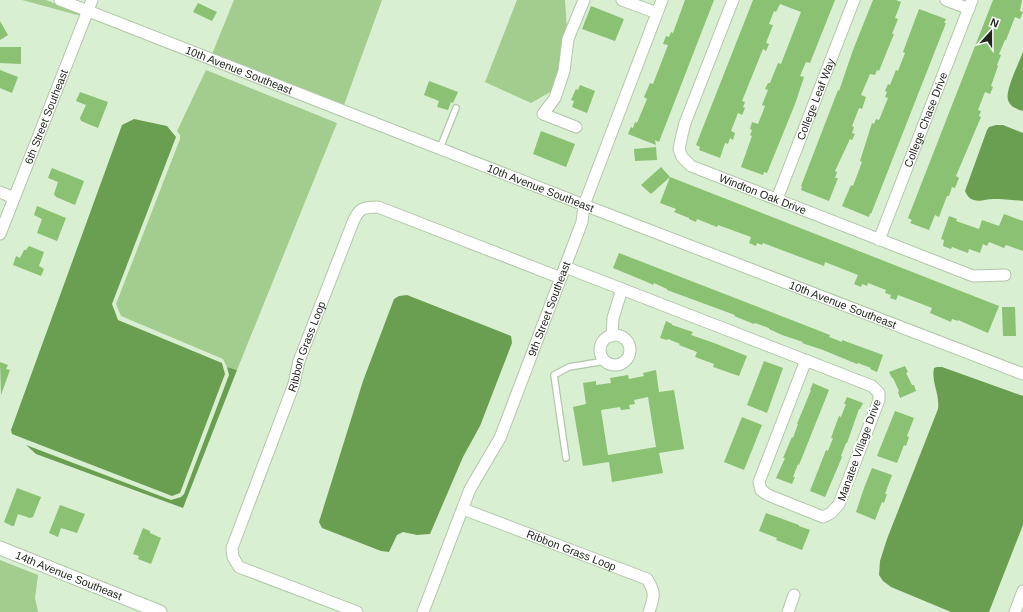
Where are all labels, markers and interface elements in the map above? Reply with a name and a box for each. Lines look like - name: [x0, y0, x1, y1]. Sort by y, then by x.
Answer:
- north arrow: [971, 12, 1011, 52]
- text: N: [989, 16, 1000, 30]
- street label: 10th Avenue Southeast: [184, 44, 294, 96]
- street label: College Leaf Way: [794, 56, 837, 142]
- street label: 6th Street Southeast: [22, 68, 70, 166]
- street label: College Chase Drive: [902, 70, 949, 169]
- street label: 10th Avenue Southeast: [485, 162, 596, 214]
- street label: Windton Oak Drive: [718, 172, 808, 216]
- street label: 9th Street Southeast: [526, 260, 572, 358]
- street label: 10th Avenue Southeast: [788, 279, 898, 331]
- street label: Ribbon Grass Loop: [286, 300, 328, 393]
- street label: Manatee Village Drive: [835, 397, 883, 503]
- street label: Ribbon Grass Loop: [525, 528, 618, 573]
- street label: 14th Avenue Southeast: [14, 549, 124, 602]

